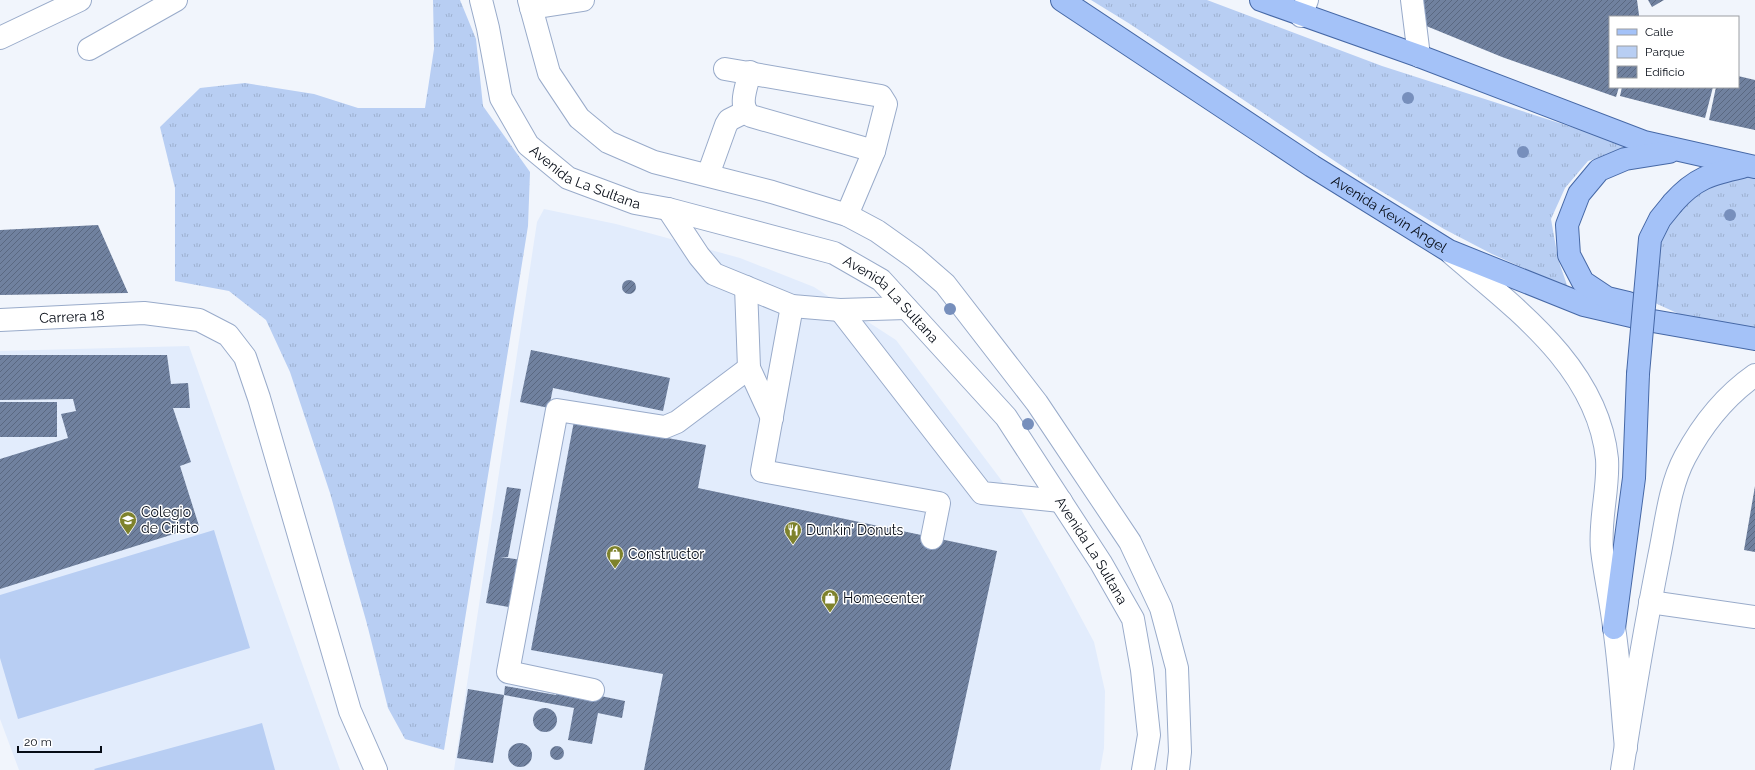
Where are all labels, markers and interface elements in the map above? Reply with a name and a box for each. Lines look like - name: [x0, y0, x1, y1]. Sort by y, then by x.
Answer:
- legend: [1609, 16, 1739, 88]
- text: Calle: [1645, 25, 1673, 39]
- text: Parque: [1645, 45, 1685, 59]
- text: Edificio: [1645, 65, 1685, 79]
- street label: Avenida La Sultana: [527, 142, 642, 212]
- street label: Avenida Kevin Ángel: [1329, 172, 1450, 256]
- street label: Avenida La Sultana: [841, 252, 942, 346]
- street label: Carrera 18: [39, 307, 105, 326]
- street label: Avenida La Sultana: [1052, 494, 1131, 607]
- place label: Colegio de Cristo: [141, 504, 199, 536]
- school or university icon: Colegio de Cristo: [118, 510, 138, 535]
- restaurant icon: Dunkin' Donuts: [783, 520, 803, 545]
- place label: Dunkin' Donuts: [806, 522, 904, 538]
- shop icon: Constructor: [605, 544, 625, 569]
- place label: Constructor: [628, 546, 704, 562]
- shop icon: Homecenter: [820, 588, 840, 613]
- place label: Homecenter: [843, 590, 924, 606]
- scale bar: [18, 728, 101, 754]
- text: 20 m: [24, 735, 52, 749]

